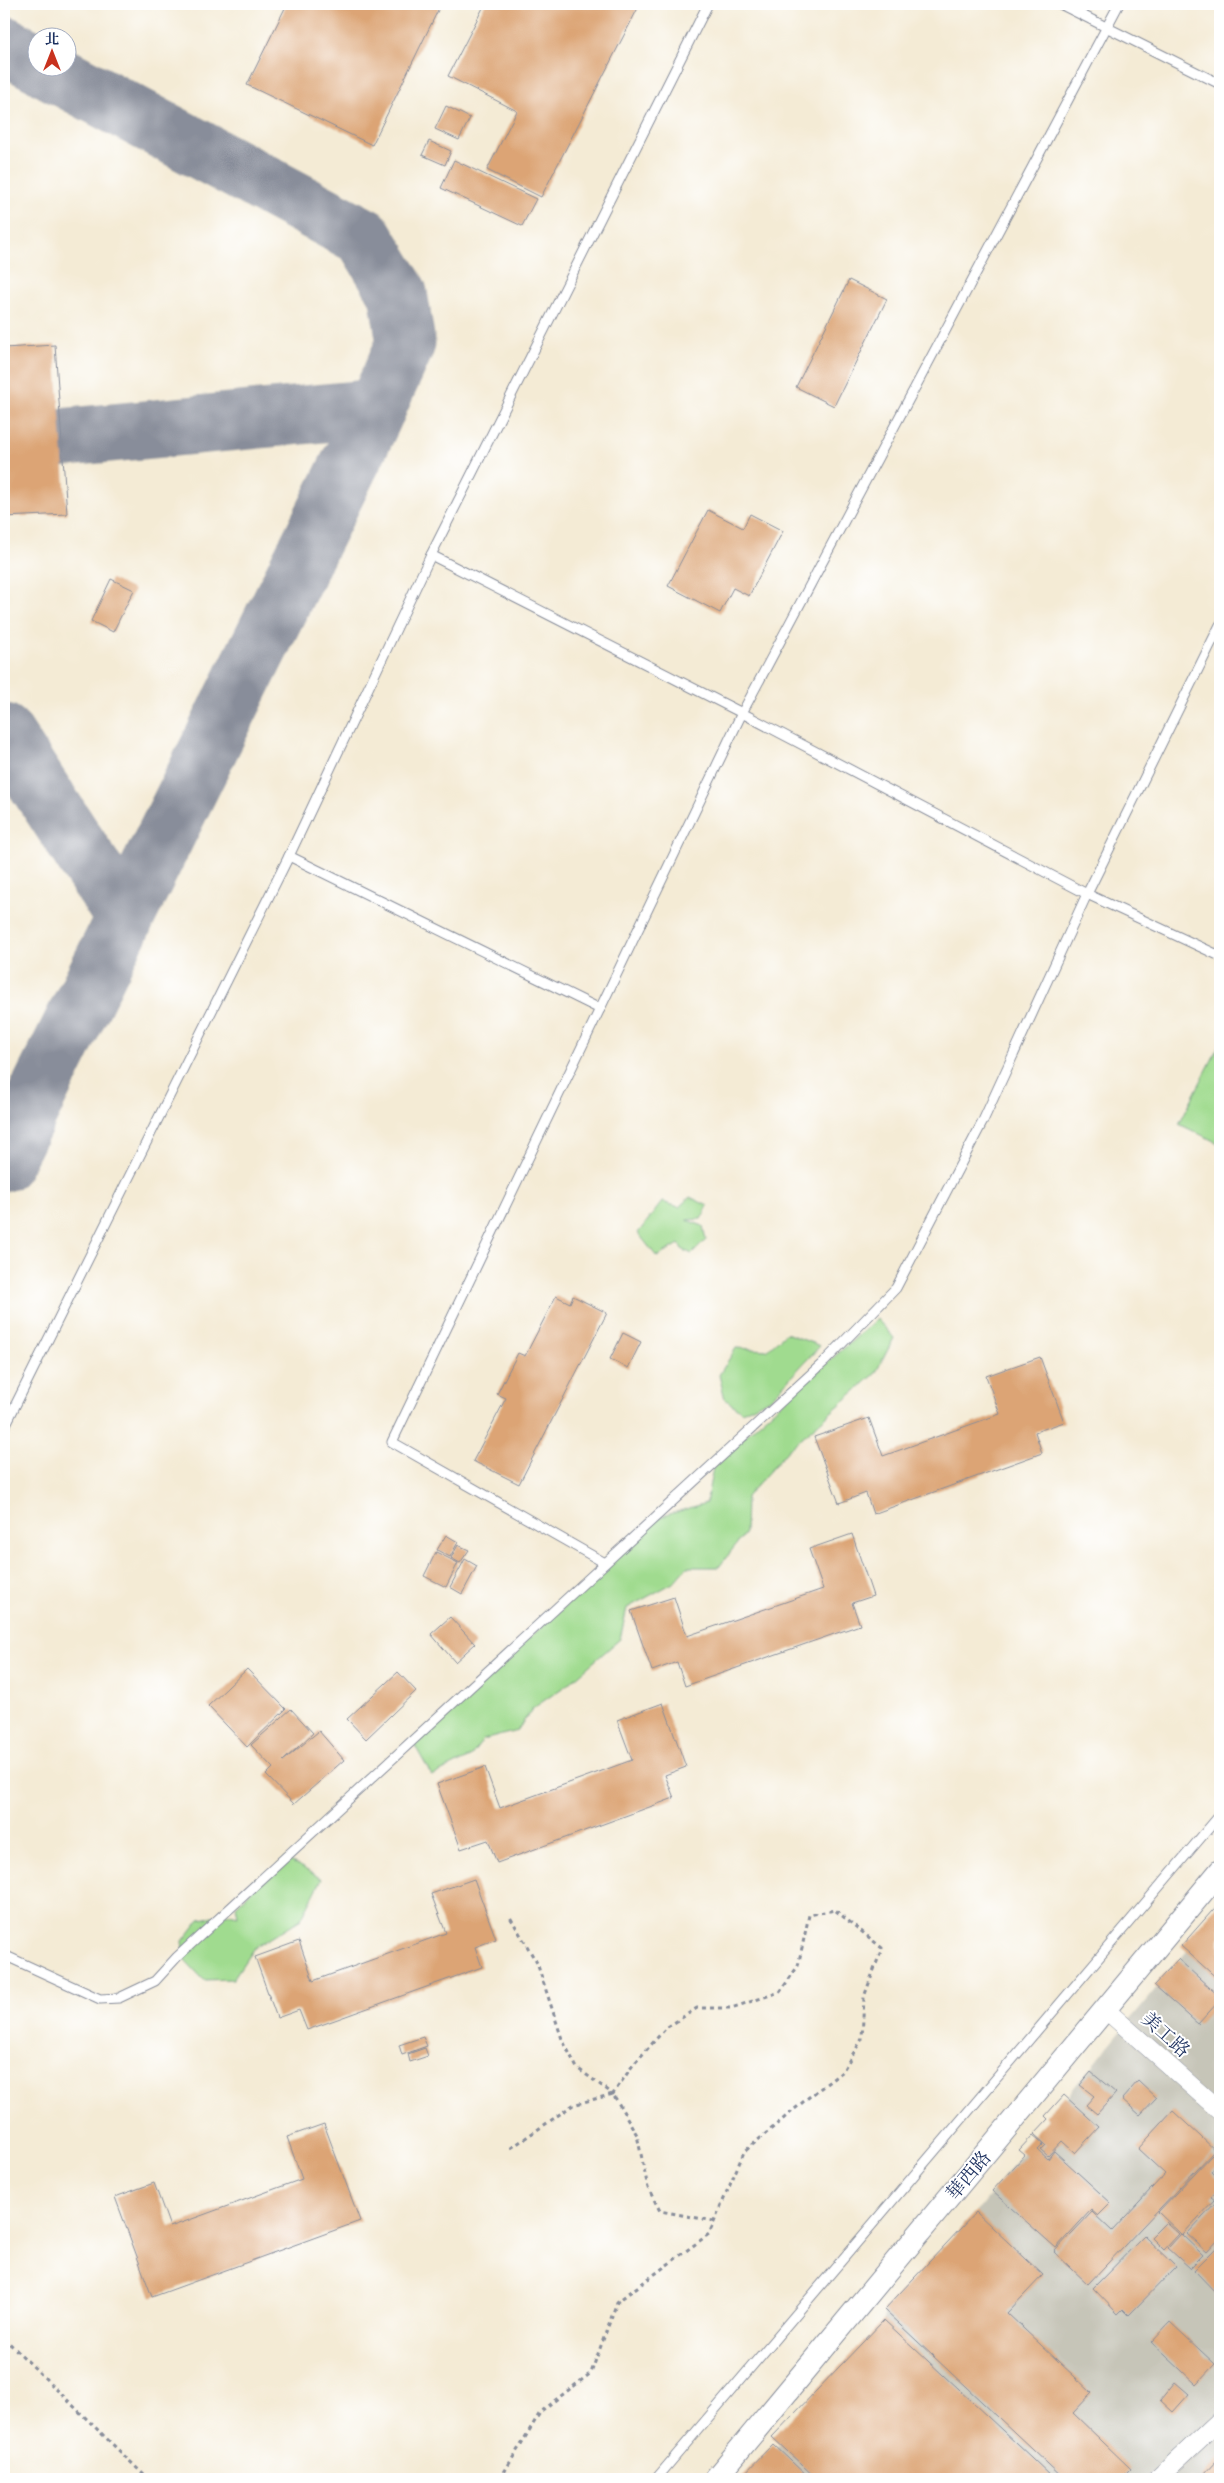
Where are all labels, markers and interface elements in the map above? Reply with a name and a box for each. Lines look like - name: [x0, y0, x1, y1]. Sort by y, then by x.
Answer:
- north arrow: [28, 28, 78, 78]
- text: 北: [45, 31, 59, 48]
- street label: 美工路: [1137, 2007, 1195, 2062]
- street label: 華西路: [941, 2146, 996, 2205]

